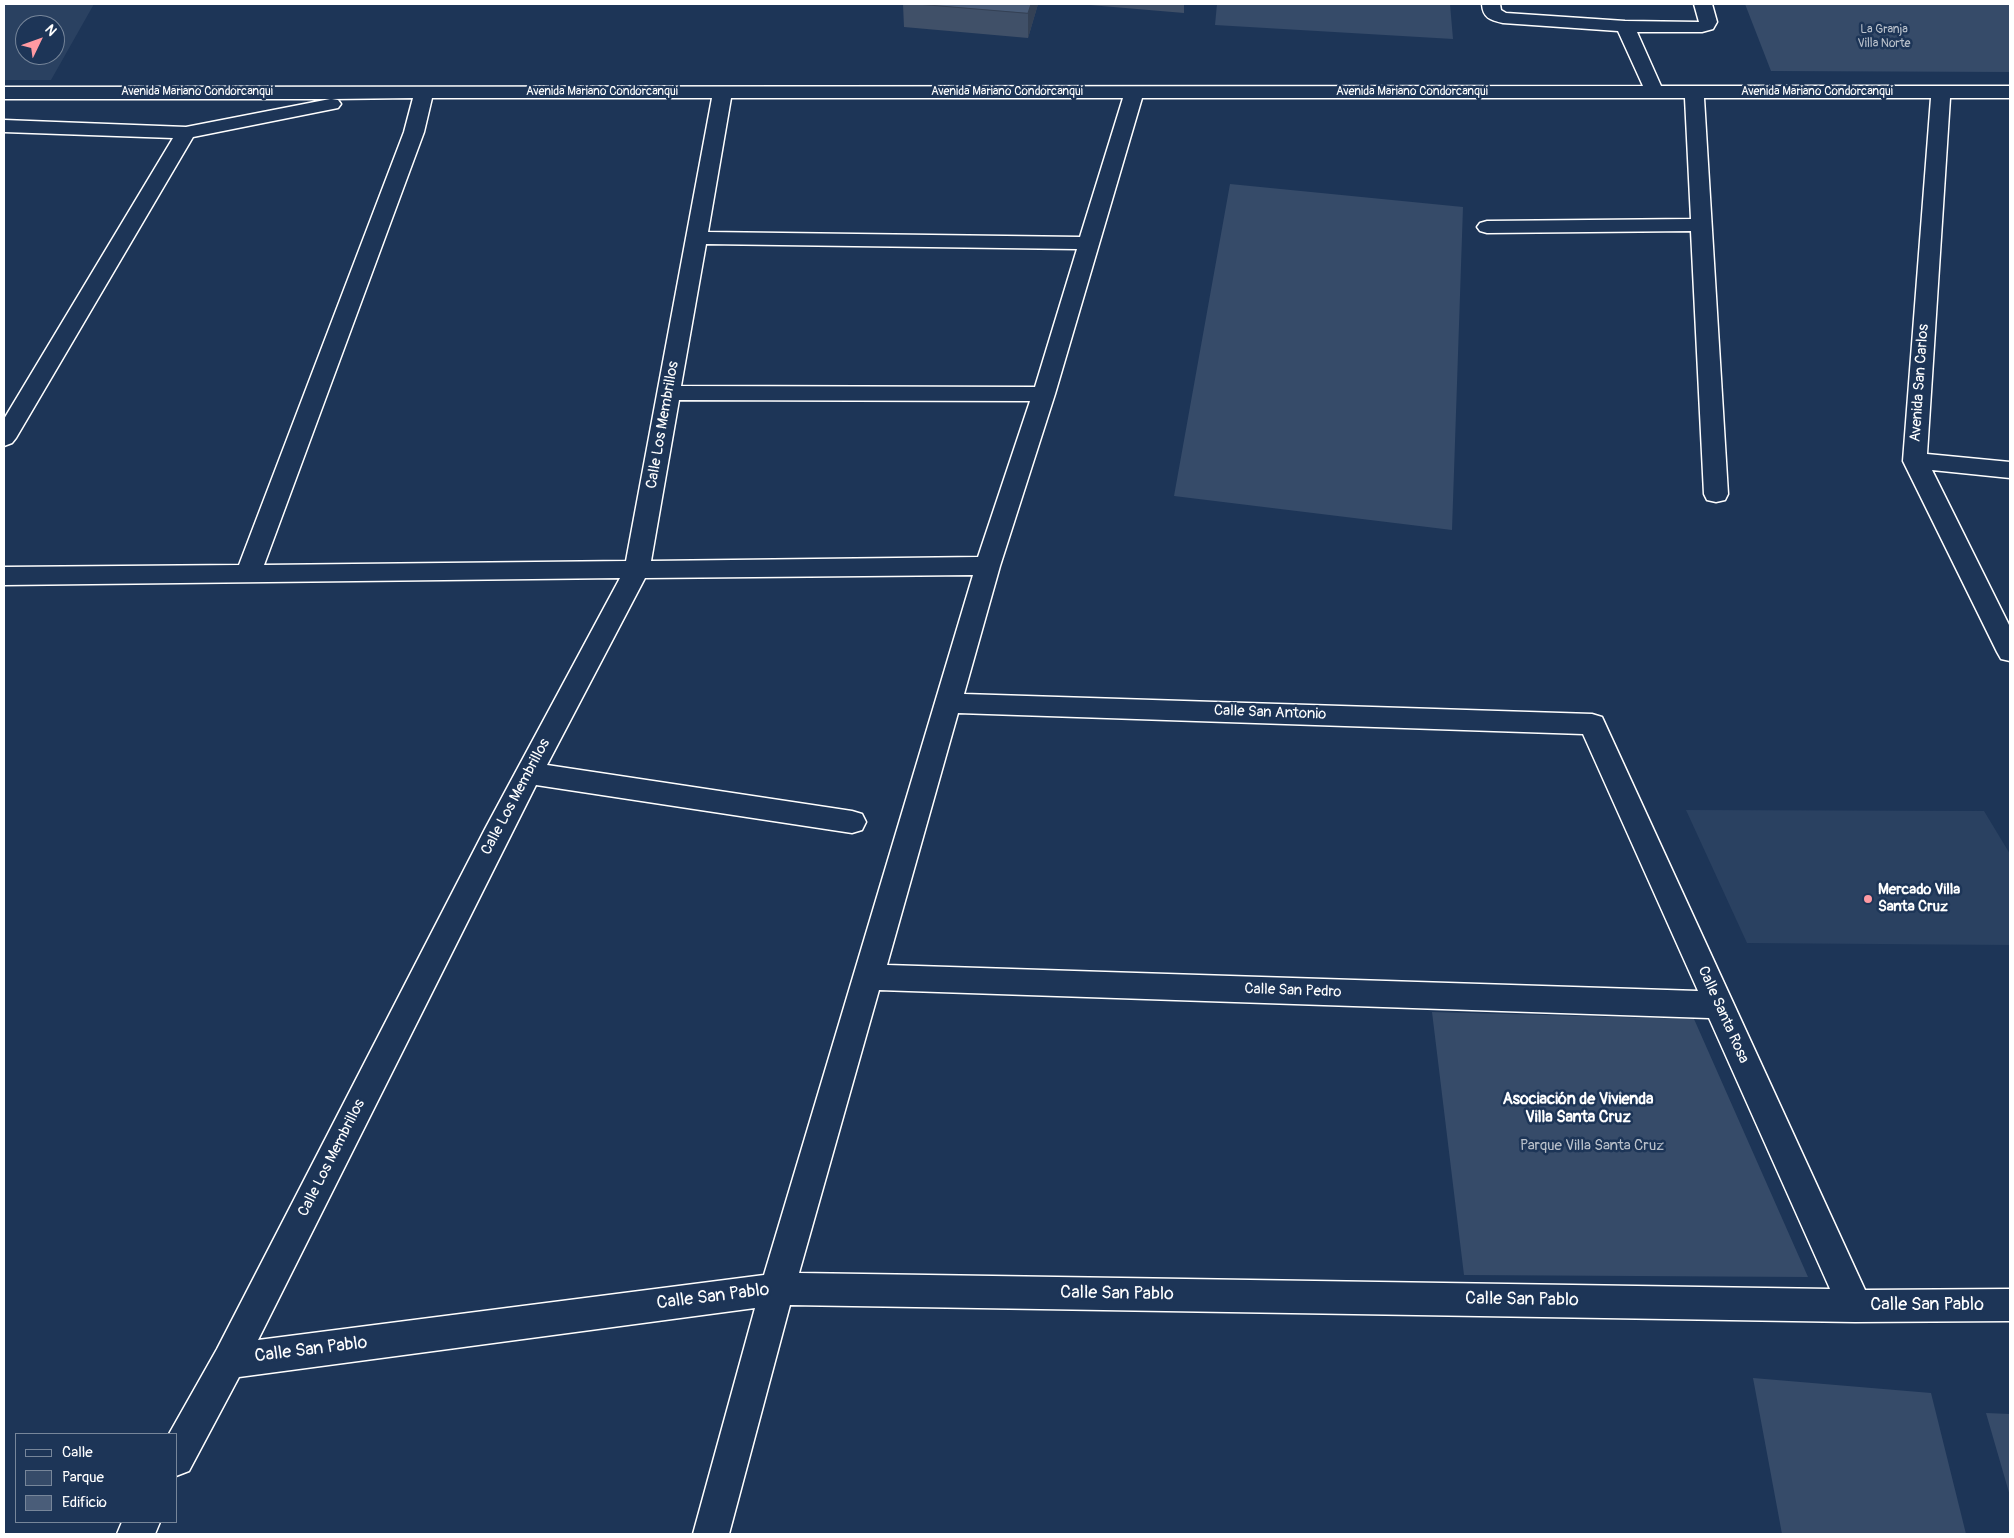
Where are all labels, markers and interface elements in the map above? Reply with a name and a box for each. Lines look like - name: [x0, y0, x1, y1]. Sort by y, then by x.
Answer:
- north arrow: [15, 15, 65, 65]
- text: N: [41, 21, 60, 40]
- park label: La Granja Villa Norte: [1858, 23, 1910, 51]
- street label: Avenida Mariano Condorcanqui: [121, 85, 273, 99]
- street label: Avenida Mariano Condorcanqui: [526, 85, 678, 99]
- street label: Avenida Mariano Condorcanqui: [931, 85, 1083, 99]
- street label: Avenida Mariano Condorcanqui: [1336, 85, 1488, 99]
- street label: Avenida Mariano Condorcanqui: [1741, 85, 1893, 99]
- street label: Avenida San Carlos: [1907, 323, 1933, 443]
- street label: Calle Los Membrillos: [643, 360, 683, 490]
- street label: Calle San Antonio: [1214, 702, 1326, 724]
- street label: Calle Los Membrillos: [478, 736, 554, 858]
- place label: Mercado Villa Santa Cruz: [1878, 881, 1960, 916]
- marker: Mercado Villa Santa Cruz: [1862, 893, 1874, 905]
- street label: Calle Santa Rosa: [1694, 964, 1752, 1066]
- street label: Calle San Pedro: [1244, 980, 1342, 1002]
- district label: Asociación de Vivienda Villa Santa Cruz: [1502, 1090, 1654, 1128]
- street label: Calle Los Membrillos: [295, 1096, 369, 1220]
- park label: Parque Villa Santa Cruz: [1520, 1137, 1664, 1155]
- street label: Calle San Pablo: [655, 1279, 771, 1315]
- street label: Calle San Pablo: [1060, 1282, 1174, 1306]
- street label: Calle San Pablo: [1465, 1288, 1579, 1312]
- street label: Calle San Pablo: [1870, 1294, 1984, 1316]
- street label: Calle San Pablo: [253, 1332, 369, 1368]
- legend: [15, 1433, 178, 1523]
- text: Calle: [62, 1443, 93, 1462]
- text: Parque: [62, 1468, 104, 1487]
- text: Edificio: [62, 1493, 107, 1512]

